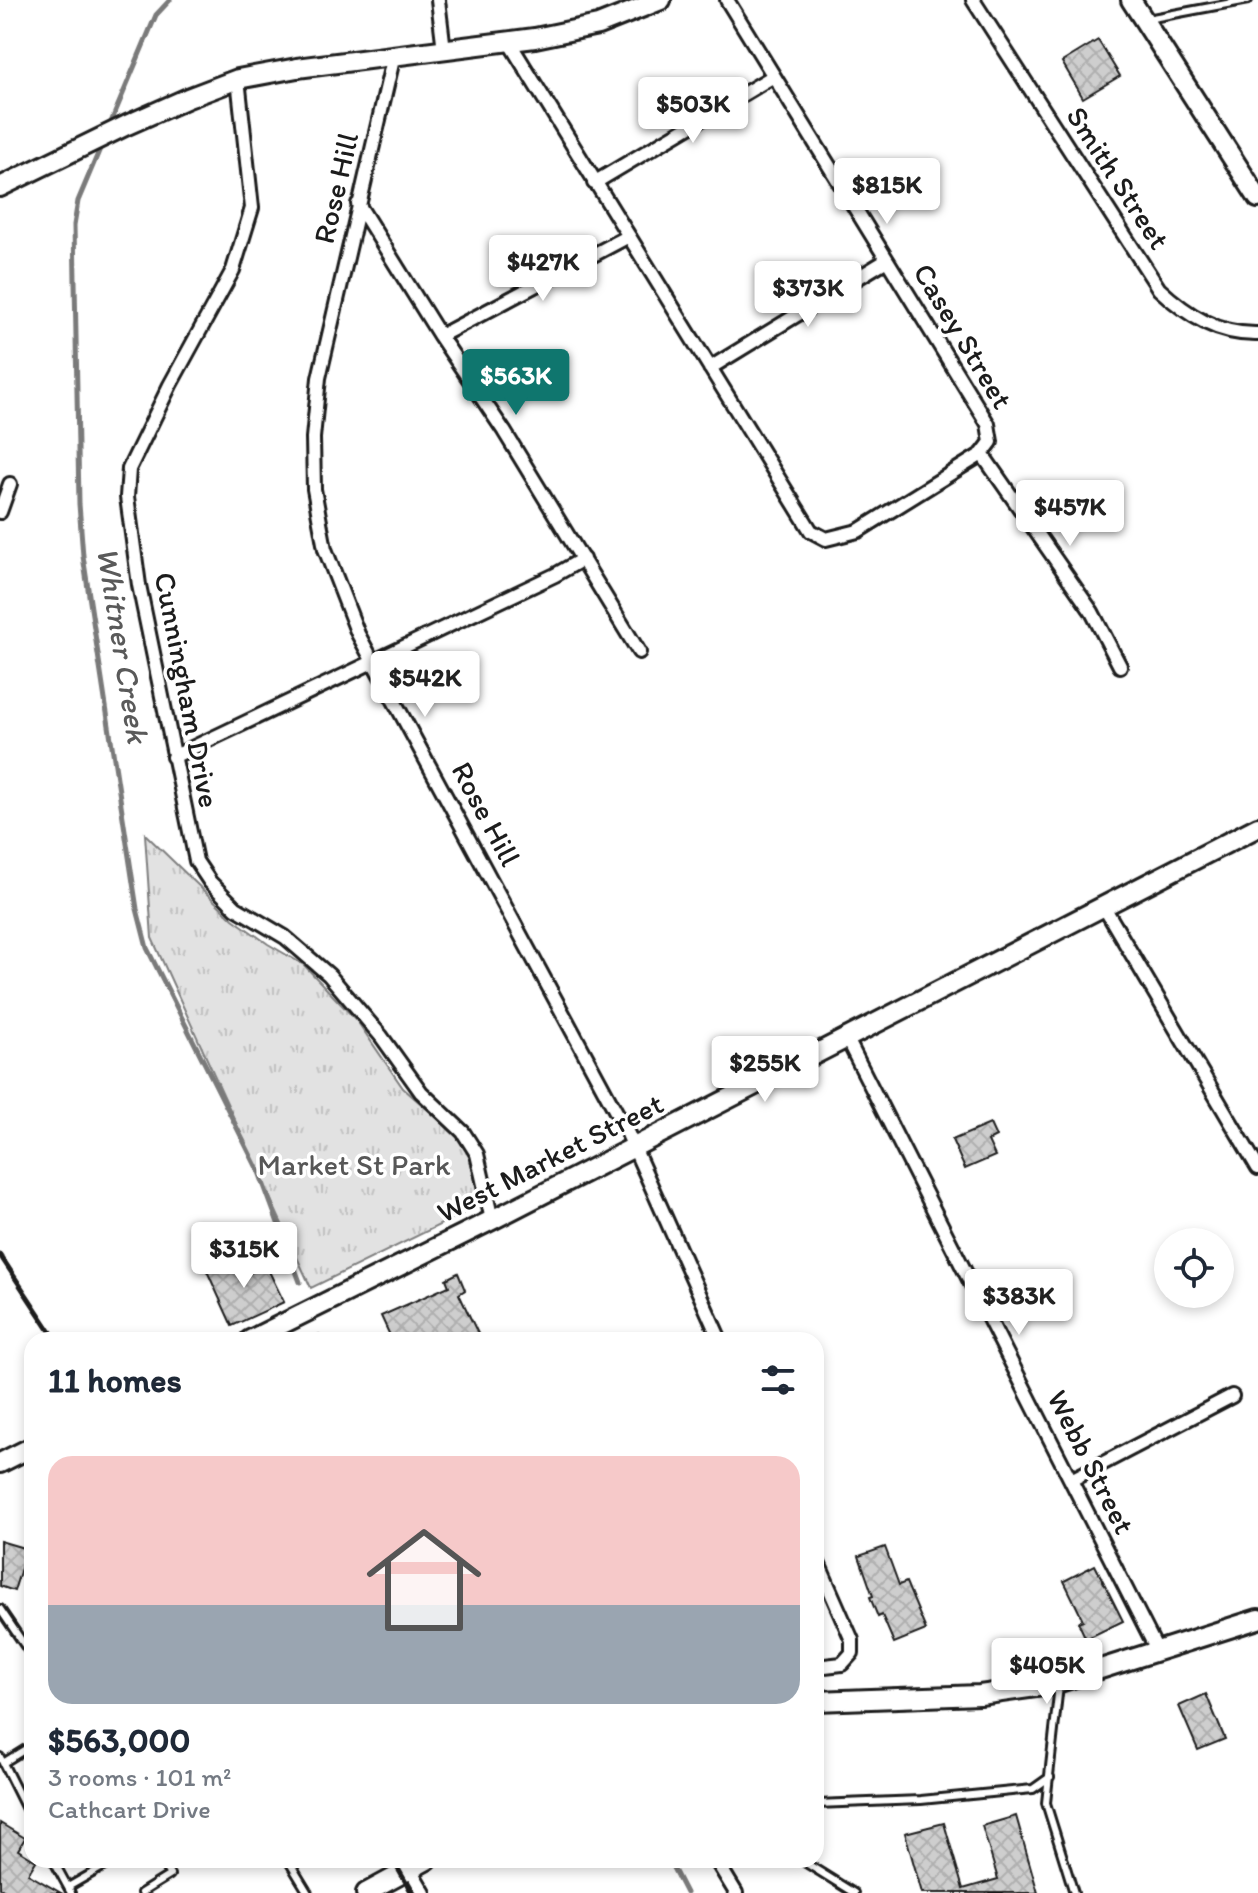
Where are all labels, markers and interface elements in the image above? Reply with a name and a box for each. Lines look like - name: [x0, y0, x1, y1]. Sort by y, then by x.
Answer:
- pin: $503K: [637, 77, 749, 145]
- text: $503K: [656, 87, 730, 119]
- street label: Smith Street: [1059, 99, 1178, 256]
- street label: Rose Hill: [305, 128, 366, 247]
- pin: $815K: [831, 158, 943, 226]
- text: $815K: [852, 168, 922, 200]
- pin: $427K: [487, 235, 599, 303]
- text: $427K: [507, 245, 579, 277]
- street label: Casey Street: [905, 256, 1021, 415]
- pin: $373K: [752, 261, 864, 329]
- text: $373K: [772, 271, 844, 303]
- pin: $563K: [460, 349, 572, 417]
- text: $563K: [480, 359, 552, 391]
- pin: $457K: [1014, 480, 1126, 548]
- text: $457K: [1034, 490, 1106, 522]
- water label: Whitner Creek: [89, 544, 157, 747]
- street label: Cunningham Drive: [147, 569, 228, 811]
- pin: $542K: [369, 651, 481, 719]
- text: $542K: [389, 661, 461, 693]
- street label: Rose Hill: [444, 755, 530, 873]
- pin: $255K: [709, 1036, 821, 1104]
- text: $255K: [730, 1046, 800, 1078]
- street label: West Market Street: [430, 1085, 669, 1231]
- park label: Market St Park: [257, 1146, 451, 1183]
- pin: $315K: [188, 1222, 300, 1290]
- map controls: [1154, 1228, 1234, 1308]
- button: locate: [1154, 1228, 1234, 1308]
- text: $315K: [209, 1232, 279, 1264]
- pin: $383K: [963, 1269, 1075, 1337]
- text: $383K: [983, 1279, 1055, 1311]
- icon: filters: [756, 1358, 800, 1402]
- text: 11 homes: [48, 1360, 182, 1401]
- street label: Webb Street: [1039, 1384, 1144, 1540]
- icon: home: [352, 1508, 496, 1652]
- pin: $405K: [991, 1638, 1103, 1706]
- text: $405K: [1009, 1648, 1085, 1680]
- text: $563,000: [48, 1720, 191, 1761]
- text: 3 rooms · 101 m²: [48, 1761, 231, 1793]
- text: Cathcart Drive: [48, 1793, 211, 1825]

